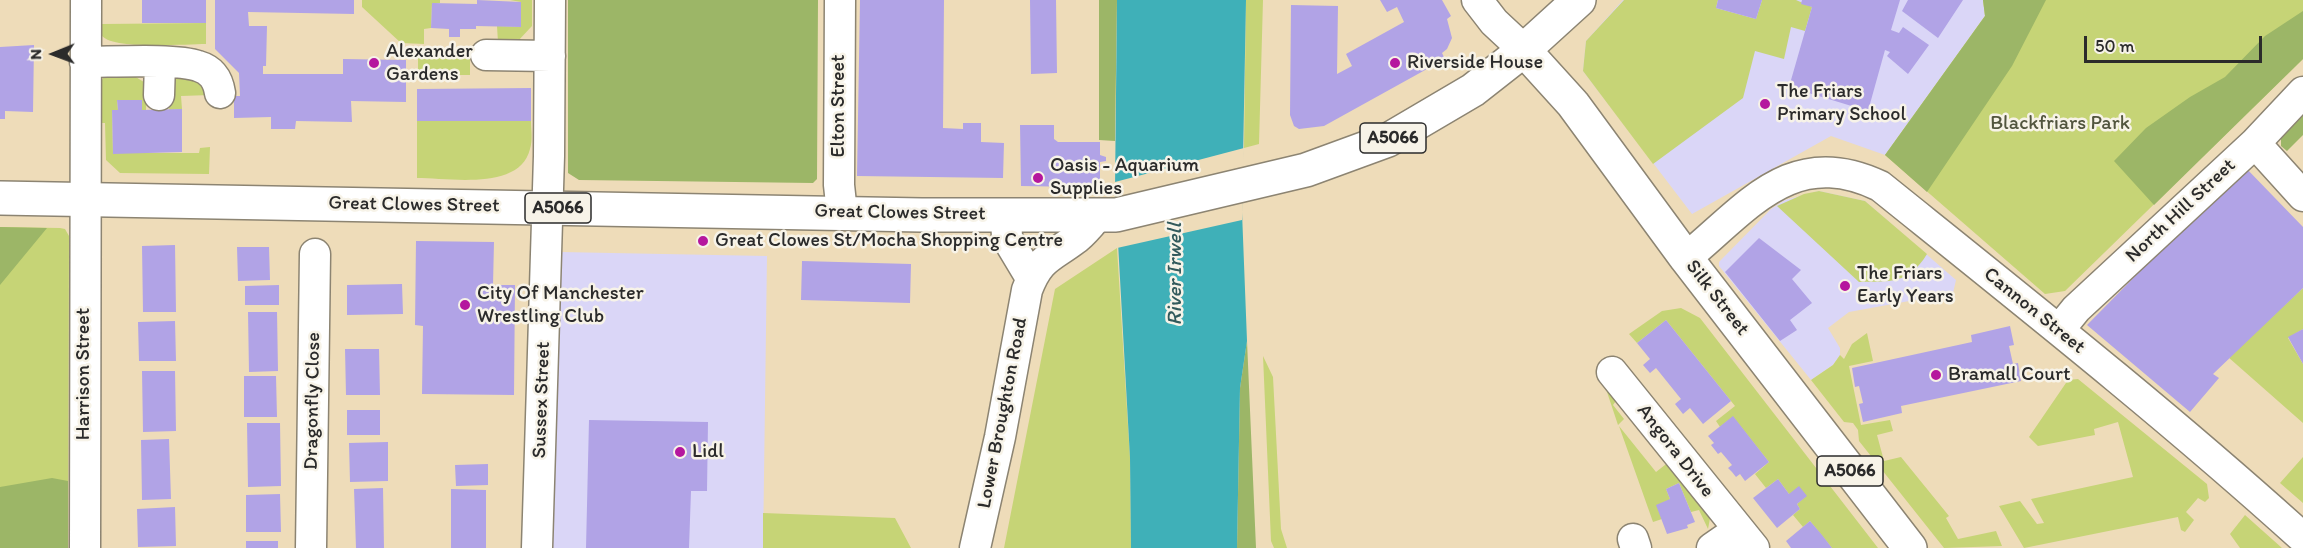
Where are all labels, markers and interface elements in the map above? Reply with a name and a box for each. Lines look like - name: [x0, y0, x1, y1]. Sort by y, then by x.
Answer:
- north arrow: [24, 24, 84, 84]
- scale bar: [2087, 24, 2266, 62]
- text: 50 m: [2095, 35, 2135, 57]
- place label: Alexander Gardens: [386, 40, 473, 87]
- text: N: [26, 49, 45, 60]
- place label: Riverside House: [1407, 51, 1543, 75]
- street label: Elton Street: [827, 54, 851, 158]
- marker: Alexander Gardens: [367, 56, 381, 70]
- marker: Riverside House: [1388, 56, 1402, 70]
- place label: The Friars Primary School: [1777, 80, 1906, 127]
- marker: The Friars Primary School: [1758, 97, 1772, 111]
- park label: Blackfriars Park: [1990, 112, 2130, 136]
- road number: A5066: [1360, 123, 1426, 153]
- place label: Oasis - Aquarium Supplies: [1050, 154, 1199, 201]
- street label: North Hill Street: [2121, 154, 2241, 268]
- marker: Oasis - Aquarium Supplies: [1031, 171, 1045, 185]
- street label: Great Clowes Street: [328, 192, 500, 218]
- road number: A5066: [525, 193, 591, 223]
- street label: Great Clowes Street: [814, 200, 986, 226]
- water label: River Irwell: [1163, 223, 1189, 325]
- place label: Great Clowes St/Mocha Shopping Centre: [715, 229, 1063, 253]
- marker: Great Clowes St/Mocha Shopping Centre: [696, 234, 710, 248]
- street label: Silk Street: [1680, 255, 1754, 341]
- place label: The Friars Early Years: [1857, 262, 1954, 309]
- street label: Cannon Street: [1978, 263, 2090, 359]
- marker: The Friars Early Years: [1838, 279, 1852, 293]
- place label: City Of Manchester Wrestling Club: [477, 282, 644, 329]
- marker: City Of Manchester Wrestling Club: [458, 298, 472, 312]
- street label: Harrison Street: [72, 308, 96, 440]
- street label: Lower Broughton Road: [973, 315, 1033, 511]
- street label: Dragonfly Close: [300, 332, 326, 470]
- street label: Sussex Street: [528, 341, 556, 459]
- place label: Bramall Court: [1948, 363, 2070, 387]
- marker: Bramall Court: [1929, 368, 1943, 382]
- street label: Angora Drive: [1631, 400, 1719, 502]
- place label: Lidl: [692, 440, 724, 464]
- marker: Lidl: [673, 445, 687, 459]
- road number: A5066: [1817, 456, 1883, 486]

